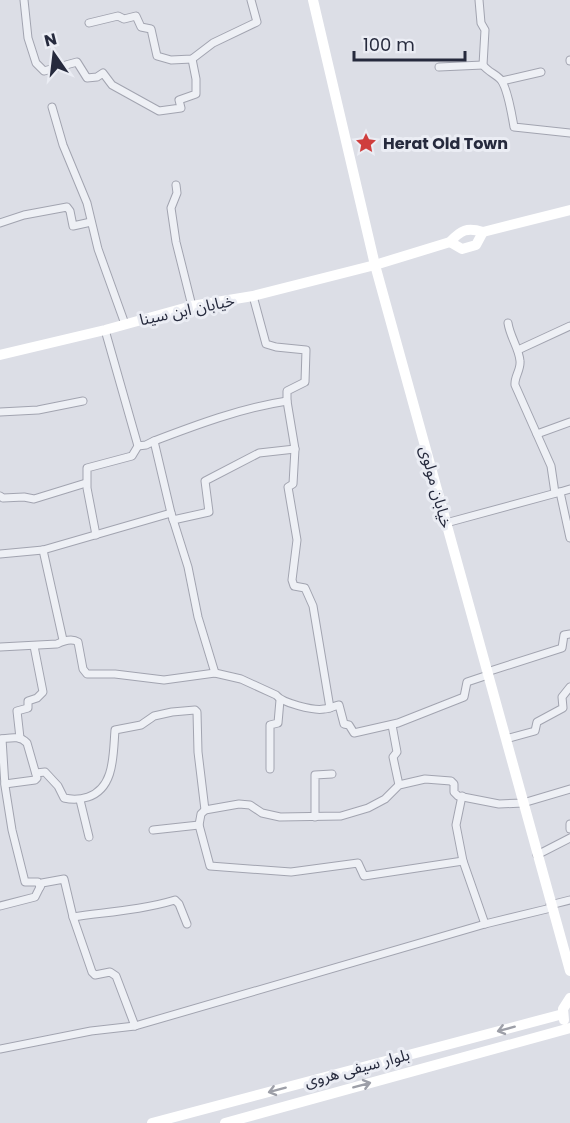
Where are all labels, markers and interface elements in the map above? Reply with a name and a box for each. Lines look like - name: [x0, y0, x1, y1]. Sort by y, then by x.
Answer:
- north arrow: [24, 24, 84, 84]
- scale bar: [354, 24, 465, 62]
- text: N: [42, 27, 59, 53]
- text: 100 m: [363, 32, 415, 57]
- place icon: Herat Old Town: [354, 131, 378, 155]
- place label: Herat Old Town: [383, 132, 508, 155]
- street label: خیابان ابن سینا: [137, 289, 237, 331]
- street label: خیابان مولوی: [414, 443, 458, 531]
- one-way arrow: [497, 1024, 516, 1035]
- street label: بلوار سیفی هروی: [302, 1043, 412, 1093]
- one-way arrow: [352, 1079, 371, 1091]
- one-way arrow: [268, 1084, 287, 1096]

